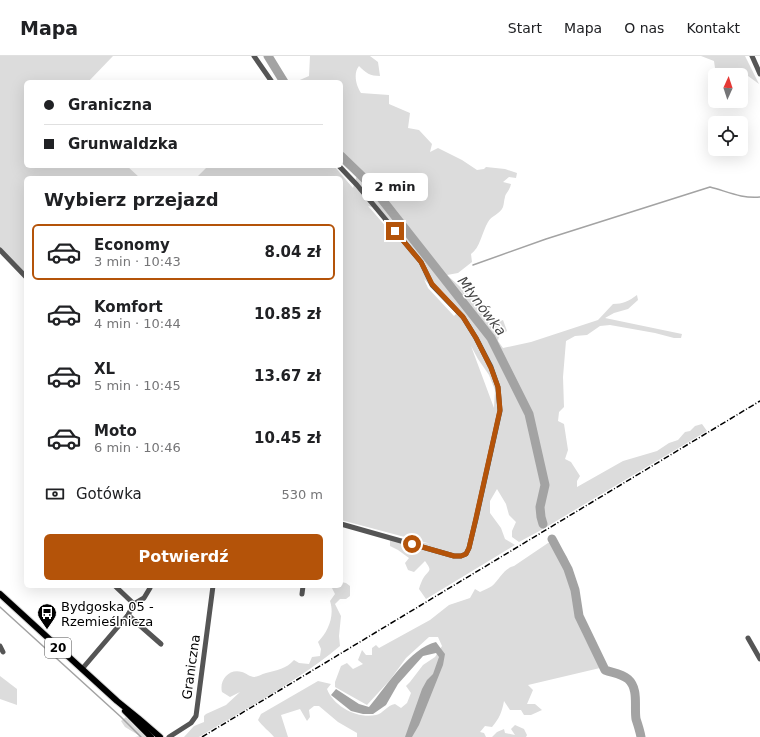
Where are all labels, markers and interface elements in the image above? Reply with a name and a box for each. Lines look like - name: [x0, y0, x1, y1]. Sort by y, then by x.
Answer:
- text: Mapa: [20, 17, 78, 39]
- text: Start: [508, 20, 542, 36]
- text: Mapa: [564, 20, 602, 36]
- text: O nas: [624, 20, 664, 36]
- text: Kontakt: [686, 20, 740, 36]
- north arrow: [708, 68, 748, 108]
- map controls: [708, 68, 748, 156]
- text: Graniczna: [68, 96, 152, 114]
- button: locate: [708, 116, 748, 156]
- text: Grunwaldzka: [68, 135, 178, 153]
- callout: 2 min: [362, 173, 428, 201]
- text: 2 min: [375, 179, 415, 194]
- text: Wybierz przejazd: [44, 189, 219, 210]
- route end: [386, 222, 404, 240]
- icon: car: [46, 234, 82, 270]
- text: Economy: [94, 236, 170, 254]
- text: 8.04 zł: [264, 243, 321, 261]
- text: 3 min · 10:43: [94, 254, 181, 269]
- water label: Młynówka: [455, 273, 509, 339]
- icon: car: [46, 296, 82, 332]
- text: Komfort: [94, 298, 163, 316]
- text: 10.85 zł: [254, 305, 321, 323]
- text: 4 min · 10:44: [94, 316, 181, 331]
- icon: car: [46, 358, 82, 394]
- text: XL: [94, 360, 115, 378]
- text: 13.67 zł: [254, 367, 321, 385]
- text: 5 min · 10:45: [94, 378, 181, 393]
- icon: car: [46, 420, 82, 456]
- text: Moto: [94, 422, 137, 440]
- text: 10.45 zł: [254, 429, 321, 447]
- text: 6 min · 10:46: [94, 440, 181, 455]
- icon: cash: [44, 483, 66, 505]
- text: Gotówka: [76, 485, 142, 503]
- text: 530 m: [281, 487, 323, 502]
- button: Potwierdź: [44, 534, 323, 580]
- route start: [403, 535, 421, 553]
- place label: Bydgoska 05 - Rzemieślnicza: [61, 599, 154, 629]
- bus stop icon: Bydgoska 05 - Rzemieślnicza: [36, 602, 58, 630]
- street label: Graniczna: [179, 634, 203, 700]
- road number: 20: [45, 638, 71, 658]

